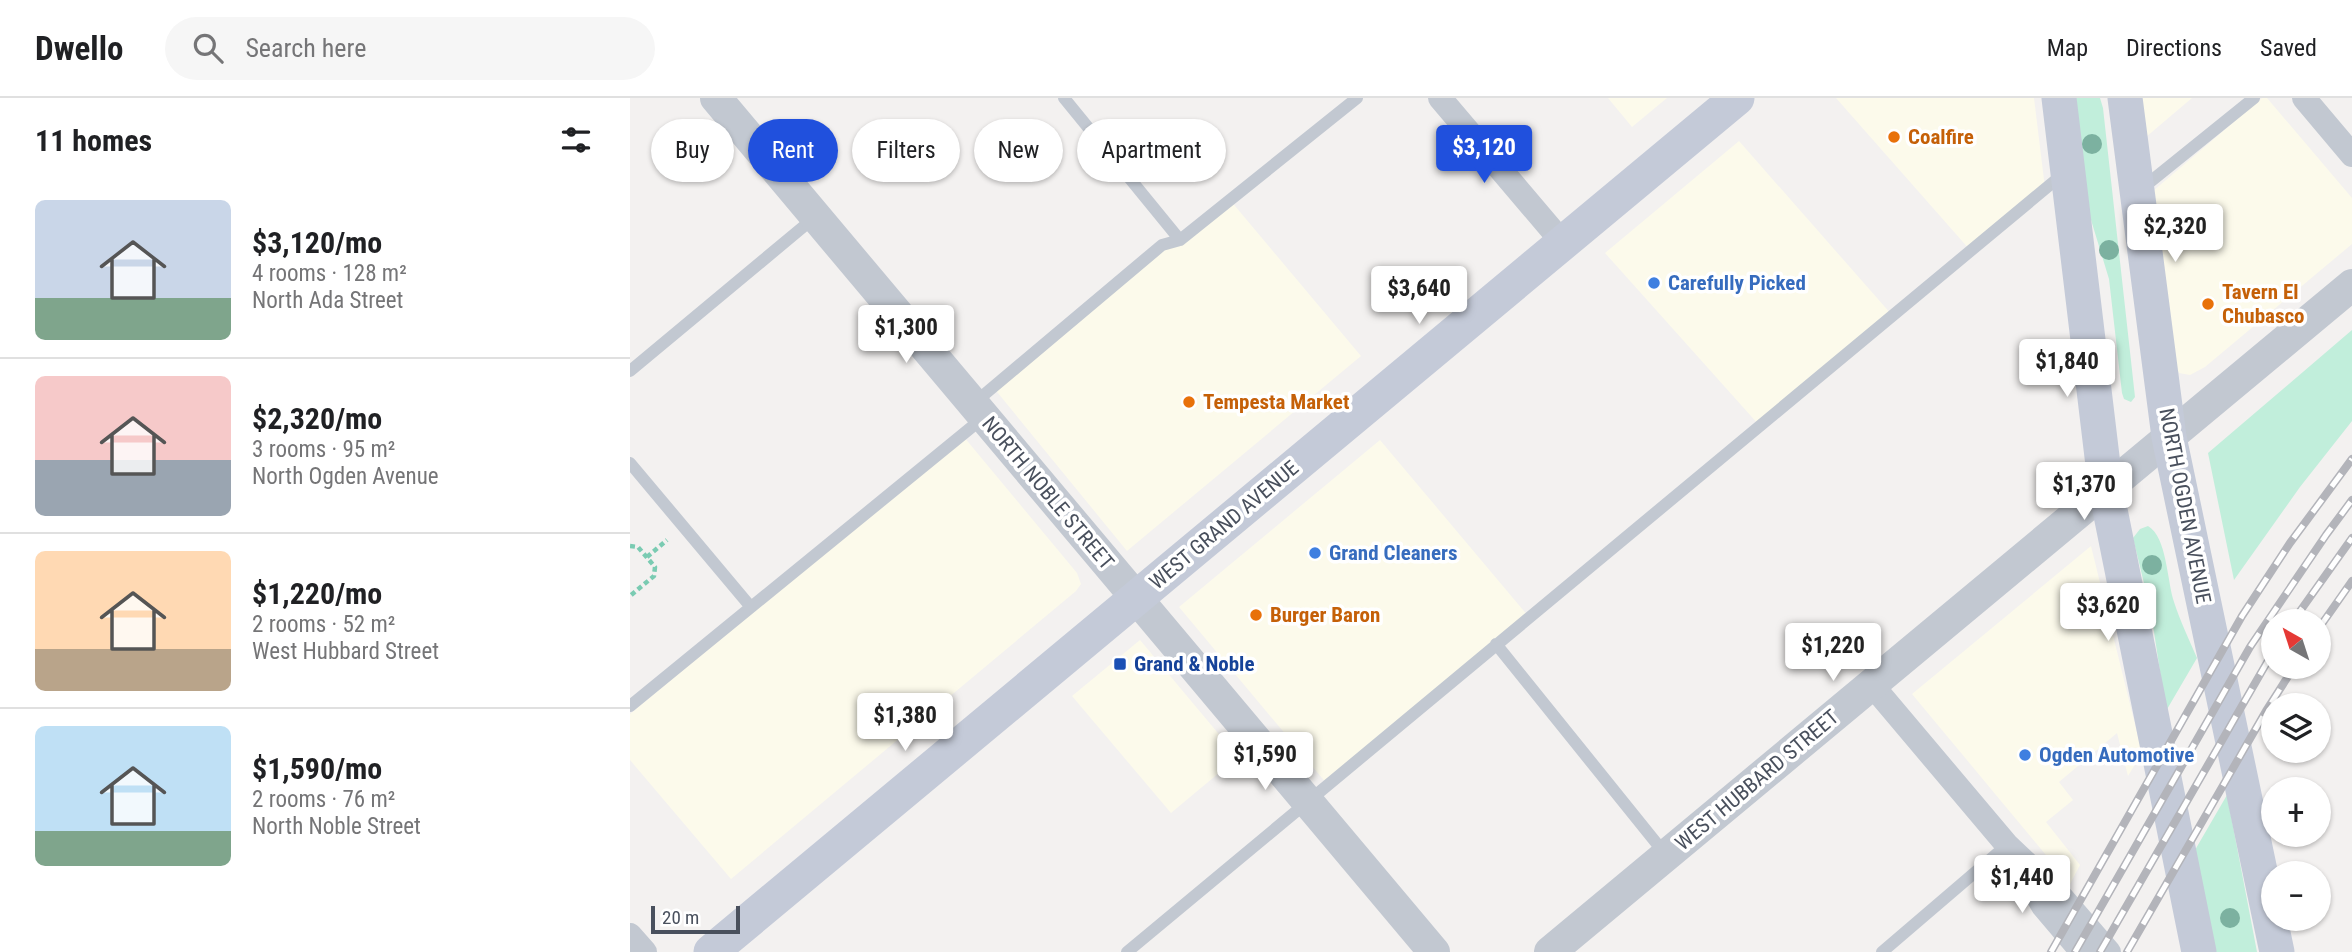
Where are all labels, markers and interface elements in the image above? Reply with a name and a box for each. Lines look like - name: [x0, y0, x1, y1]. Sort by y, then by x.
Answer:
- search box: [165, 17, 655, 80]
- text: Dwello: [35, 29, 123, 68]
- icon: search: [189, 29, 227, 67]
- text: Search here: [245, 33, 366, 63]
- text: Map: [2047, 34, 2088, 62]
- text: Directions: [2126, 34, 2222, 62]
- text: Saved: [2260, 34, 2317, 62]
- chip: Buy: [651, 119, 734, 182]
- chip: Rent: [748, 119, 838, 182]
- chip: Filters: [852, 119, 960, 182]
- chip: New: [974, 119, 1063, 182]
- chip: Apartment: [1077, 119, 1226, 182]
- icon: filters: [557, 121, 595, 159]
- text: 11 homes: [35, 123, 152, 158]
- place label: Coalfire: [1908, 125, 1974, 149]
- pin: $3,120: [1427, 126, 1541, 185]
- marker: Coalfire: [1886, 129, 1902, 145]
- text: $3,120: [1452, 134, 1516, 161]
- pin: $2,320: [2118, 204, 2232, 264]
- text: $2,320: [2143, 213, 2207, 240]
- text: $3,120/mo: [252, 225, 382, 260]
- icon: home: [91, 228, 175, 312]
- text: 4 rooms · 128 m²: [252, 260, 407, 287]
- pin: $3,640: [1362, 266, 1476, 326]
- place label: Carefully Picked: [1668, 271, 1806, 295]
- text: $3,640: [1387, 275, 1451, 302]
- marker: Carefully Picked: [1646, 275, 1662, 291]
- place label: Tavern El Chubasco: [2222, 280, 2305, 328]
- text: North Ada Street: [252, 287, 403, 314]
- marker: Tavern El Chubasco: [2200, 296, 2216, 312]
- pin: $1,300: [849, 306, 963, 365]
- text: $1,300: [874, 314, 938, 341]
- pin: $1,840: [2010, 340, 2124, 399]
- text: $1,840: [2035, 348, 2099, 375]
- place label: Tempesta Market: [1203, 390, 1349, 414]
- marker: Tempesta Market: [1181, 394, 1197, 410]
- text: $2,320/mo: [252, 401, 382, 436]
- icon: home: [91, 404, 175, 488]
- street label: NORTH OGDEN AVENUE: [2154, 406, 2216, 606]
- street label: NORTH NOBLE STREET: [977, 412, 1119, 574]
- text: 3 rooms · 95 m²: [252, 436, 395, 463]
- street label: WEST GRAND AVENUE: [1145, 456, 1303, 594]
- pin: $1,370: [2027, 462, 2141, 522]
- text: North Ogden Avenue: [252, 463, 439, 490]
- text: $1,370: [2052, 471, 2116, 498]
- place label: Grand Cleaners: [1329, 541, 1458, 565]
- marker: Grand Cleaners: [1307, 545, 1323, 561]
- text: $1,220/mo: [252, 576, 382, 611]
- icon: home: [91, 579, 175, 663]
- pin: $3,620: [2051, 584, 2165, 643]
- text: $3,620: [2076, 592, 2140, 619]
- place label: Burger Baron: [1270, 603, 1380, 627]
- marker: Burger Baron: [1248, 607, 1264, 623]
- north arrow: [2261, 609, 2331, 679]
- map controls: [2261, 609, 2331, 931]
- text: 2 rooms · 52 m²: [252, 611, 395, 638]
- pin: $1,220: [1776, 624, 1890, 683]
- text: $1,220: [1801, 632, 1865, 659]
- text: West Hubbard Street: [252, 638, 439, 665]
- place label: Grand & Noble: [1134, 652, 1254, 676]
- marker: Grand & Noble: [1112, 656, 1128, 672]
- button: layers: [2261, 693, 2331, 763]
- pin: $1,380: [848, 694, 962, 753]
- text: $1,380: [873, 702, 937, 729]
- street label: WEST HUBBARD STREET: [1671, 705, 1843, 855]
- pin: $1,590: [1208, 732, 1322, 792]
- text: $1,590: [1233, 741, 1297, 768]
- place label: Ogden Automotive: [2039, 743, 2194, 767]
- marker: Ogden Automotive: [2017, 747, 2033, 763]
- text: $1,590/mo: [252, 751, 382, 786]
- icon: home: [91, 754, 175, 838]
- button: +: [2261, 777, 2331, 847]
- text: 2 rooms · 76 m²: [252, 786, 395, 813]
- text: North Noble Street: [252, 813, 421, 840]
- pin: $1,440: [1965, 856, 2079, 915]
- button: −: [2261, 861, 2331, 931]
- text: $1,440: [1990, 864, 2054, 891]
- scale bar: [651, 903, 740, 935]
- text: 20 m: [662, 906, 699, 929]

